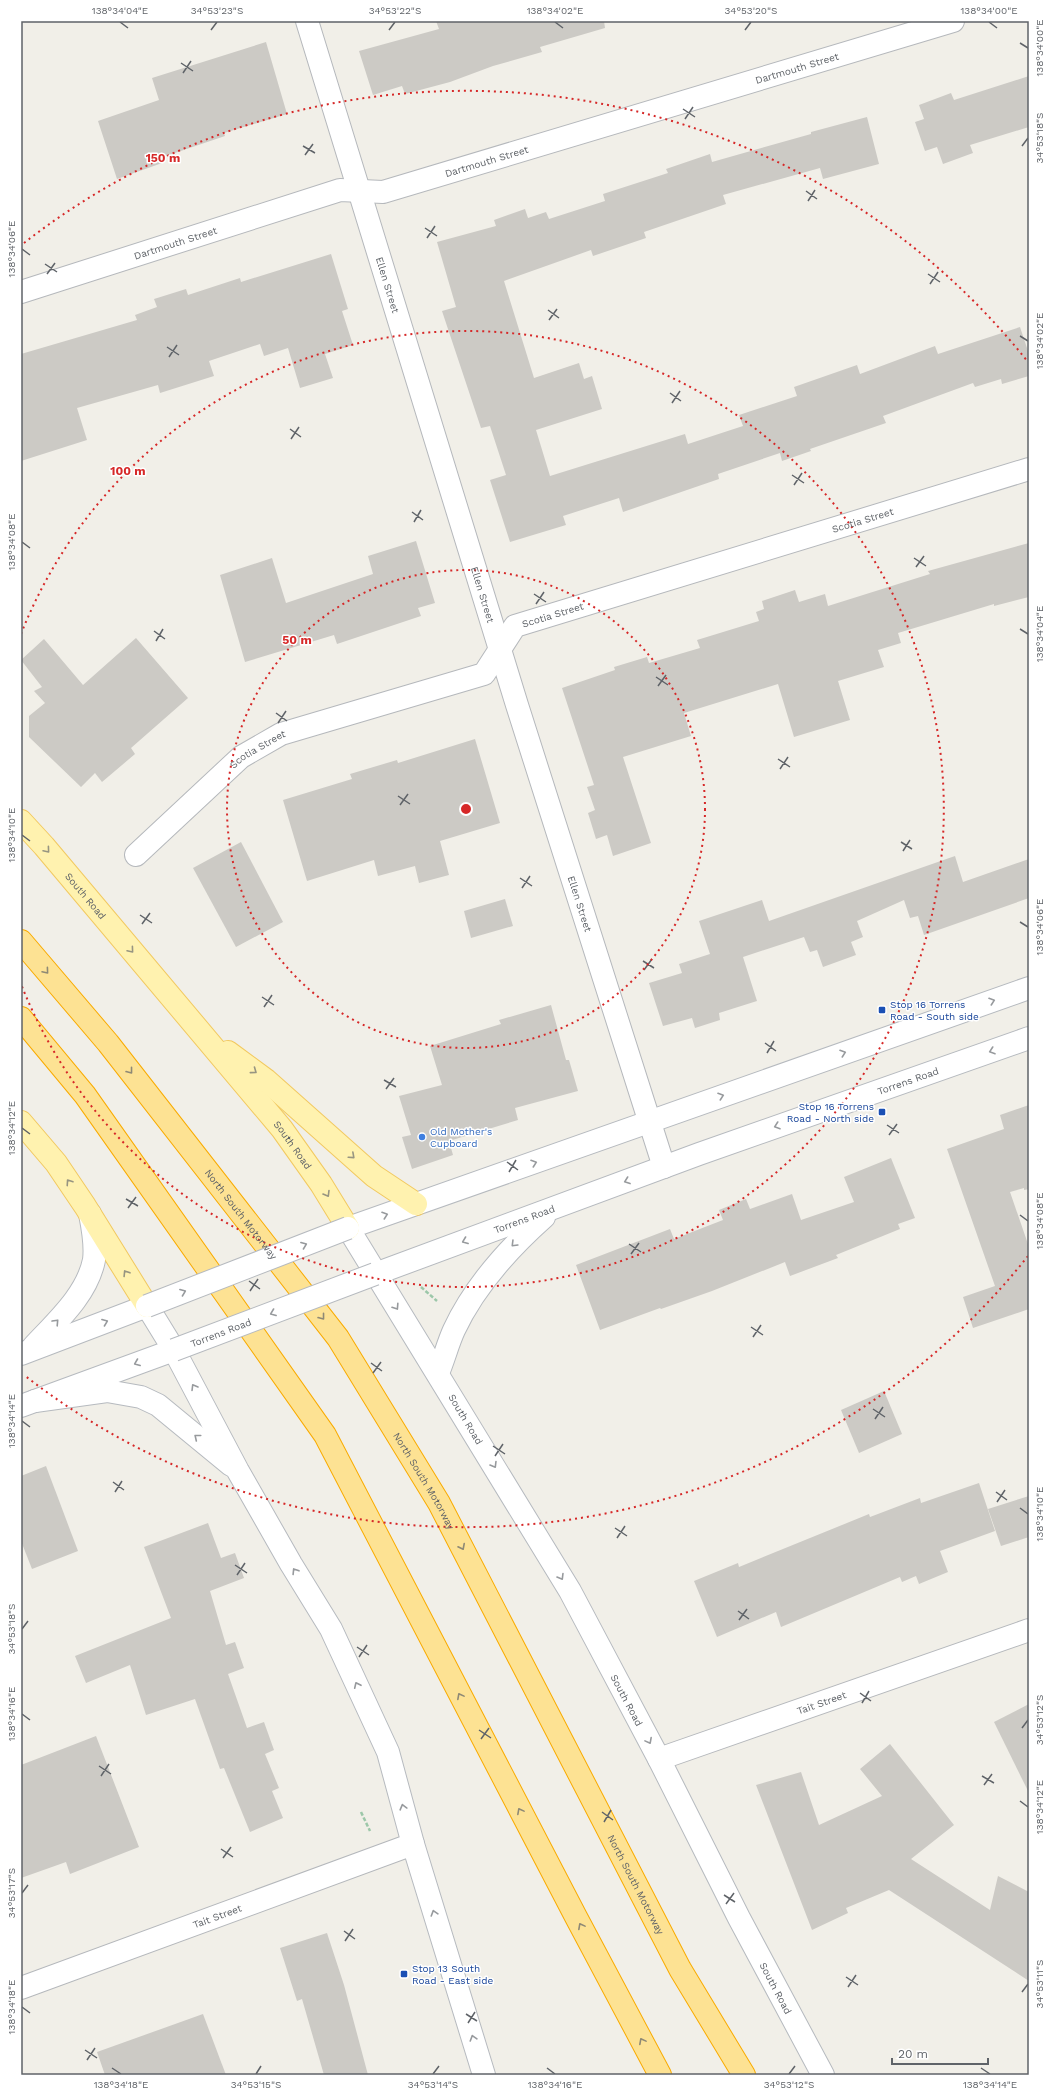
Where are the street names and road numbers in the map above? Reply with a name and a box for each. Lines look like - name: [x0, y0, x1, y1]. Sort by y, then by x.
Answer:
- street label: Dartmouth Street: [754, 50, 841, 86]
- street label: Dartmouth Street: [444, 143, 530, 179]
- street label: Dartmouth Street: [133, 224, 219, 262]
- street label: Ellen Street: [374, 256, 402, 315]
- street label: Scotia Street: [831, 505, 896, 535]
- street label: Ellen Street: [469, 565, 497, 625]
- street label: Scotia Street: [521, 600, 586, 630]
- street label: Scotia Street: [228, 728, 287, 771]
- street label: South Road: [63, 871, 108, 921]
- street label: Ellen Street: [566, 874, 594, 934]
- street label: Torrens Road: [876, 1065, 940, 1097]
- street label: South Road: [272, 1119, 314, 1171]
- street label: North South Motorway: [203, 1167, 280, 1262]
- street label: Torrens Road: [492, 1203, 556, 1236]
- street label: Torrens Road: [189, 1316, 253, 1349]
- street label: South Road: [446, 1392, 485, 1446]
- street label: North South Motorway: [391, 1430, 457, 1532]
- street label: South Road: [608, 1673, 645, 1728]
- street label: Tait Street: [796, 1689, 848, 1716]
- street label: North South Motorway: [605, 1833, 667, 1937]
- street label: Tait Street: [191, 1902, 244, 1930]
- street label: South Road: [757, 1961, 794, 2016]

